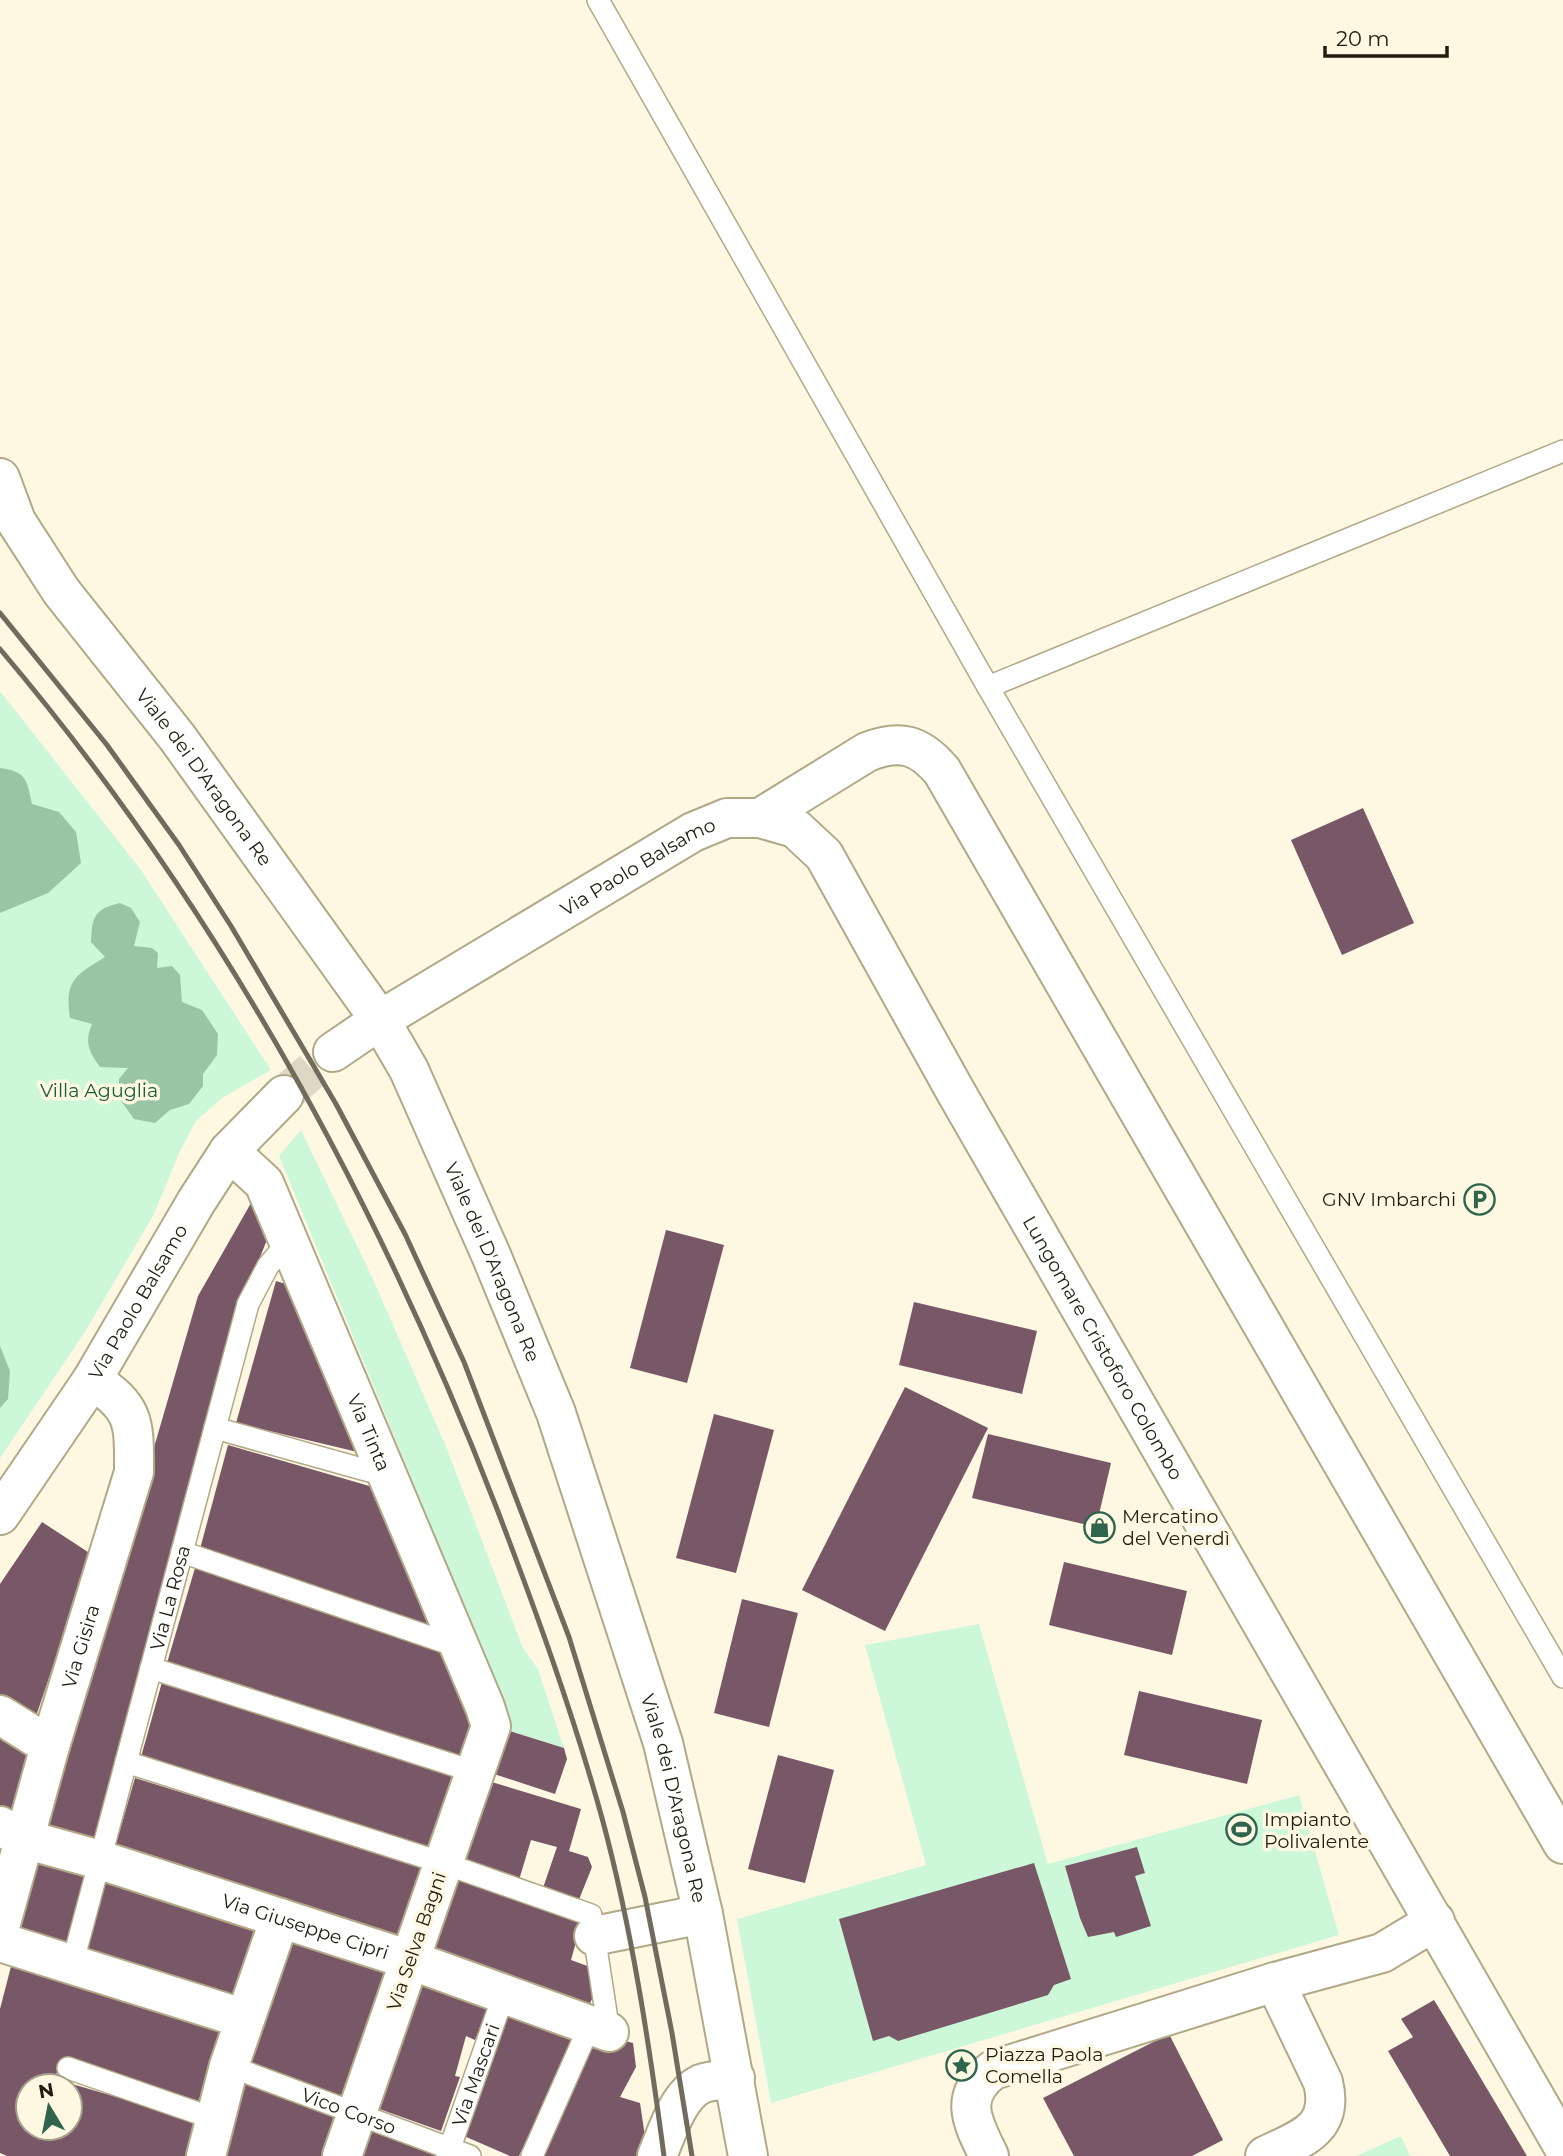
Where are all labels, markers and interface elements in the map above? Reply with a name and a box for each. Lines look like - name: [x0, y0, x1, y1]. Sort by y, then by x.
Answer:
- scale bar: [1325, 14, 1448, 58]
- text: 20 m: [1336, 26, 1390, 51]
- street label: Viale dei D'Aragona Re: [131, 684, 277, 871]
- street label: Via Paolo Balsamo: [556, 813, 719, 921]
- park label: Villa Aguglia: [40, 1079, 158, 1102]
- street label: Viale dei D'Aragona Re: [439, 1159, 545, 1365]
- parking icon: GNV Imbarchi: [1462, 1182, 1496, 1216]
- place label: GNV Imbarchi: [1322, 1188, 1456, 1211]
- street label: Lungomare Cristoforo Colombo: [1018, 1212, 1188, 1484]
- street label: Via Paolo Balsamo: [84, 1220, 193, 1384]
- street label: Via Tinta: [342, 1390, 395, 1475]
- place label: Mercatino del Venerdì: [1122, 1505, 1230, 1550]
- shop icon: Mercatino del Venerdì: [1082, 1510, 1116, 1544]
- street label: Via La Rosa: [145, 1543, 195, 1653]
- street label: Via Gisira: [57, 1602, 105, 1691]
- street label: Viale dei D'Aragona Re: [636, 1691, 711, 1905]
- place label: Impianto Polivalente: [1264, 1808, 1369, 1853]
- sports icon: Impianto Polivalente: [1224, 1813, 1258, 1847]
- street label: Via Selva Bagni: [382, 1869, 451, 2014]
- street label: Via Giuseppe Cipri: [219, 1889, 392, 1964]
- street label: Via Mascari: [447, 2021, 505, 2130]
- place label: Piazza Paola Comella: [985, 2043, 1103, 2088]
- place icon: Piazza Paola Comella: [945, 2048, 979, 2082]
- north arrow: [14, 2072, 84, 2142]
- text: N: [37, 2078, 56, 2103]
- street label: Vico Corso: [298, 2083, 399, 2139]

